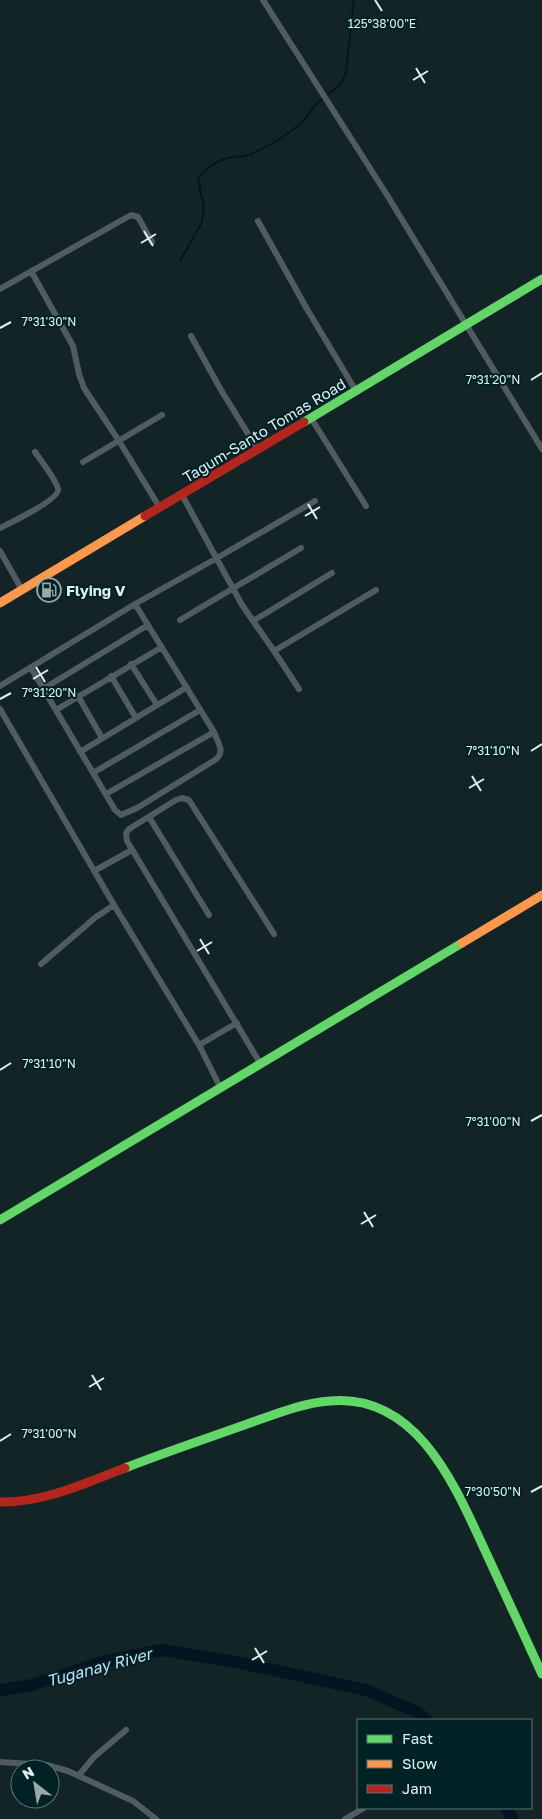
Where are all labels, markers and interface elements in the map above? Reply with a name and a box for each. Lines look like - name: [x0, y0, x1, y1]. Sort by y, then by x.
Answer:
- text: 125°38'00"E: [348, 16, 416, 31]
- text: 7°31'30"N: [22, 314, 76, 329]
- text: 7°31'20"N: [466, 372, 520, 387]
- street label: Tagum-Santo Tomas Road: [179, 374, 349, 486]
- fuel station icon: Flying V: [36, 577, 62, 603]
- place label: Flying V: [66, 581, 126, 599]
- text: 7°31'20"N: [22, 685, 76, 700]
- text: 7°31'10"N: [466, 743, 520, 758]
- text: 7°31'10"N: [22, 1056, 76, 1071]
- text: 7°31'00"N: [465, 1114, 521, 1129]
- text: 7°31'00"N: [21, 1426, 77, 1441]
- text: 7°30'50"N: [465, 1484, 521, 1499]
- water label: Tuganay River: [44, 1643, 156, 1691]
- legend: [357, 1719, 532, 1809]
- text: Fast: [402, 1729, 433, 1747]
- text: Slow: [402, 1754, 437, 1772]
- north arrow: [10, 1759, 60, 1809]
- text: N: [19, 1762, 37, 1782]
- text: Jam: [402, 1779, 432, 1797]

